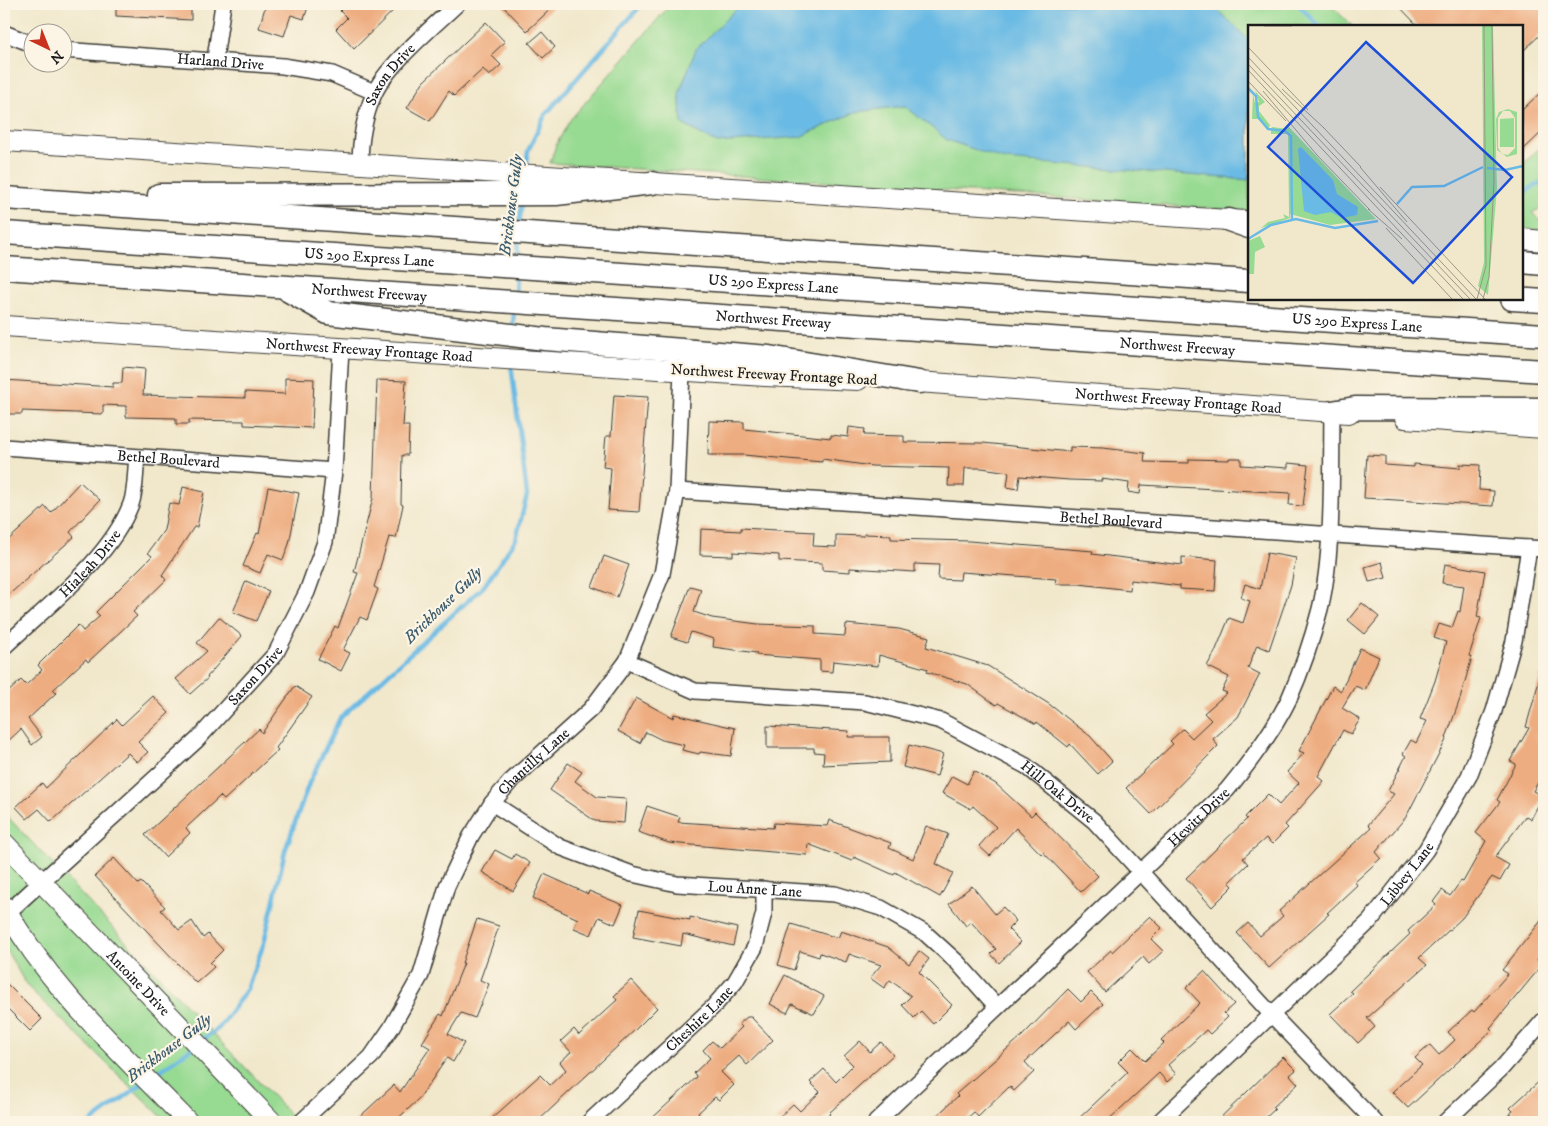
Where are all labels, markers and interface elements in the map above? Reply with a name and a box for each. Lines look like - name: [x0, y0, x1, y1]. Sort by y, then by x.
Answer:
- north arrow: [22, 22, 72, 72]
- inset map: [1248, 25, 1523, 300]
- street label: Saxon Drive: [361, 39, 419, 108]
- text: N: [45, 46, 67, 68]
- street label: Harland Drive: [176, 49, 265, 74]
- water label: Brickhouse Gully: [495, 152, 527, 258]
- street label: US 290 Express Lane: [303, 243, 435, 271]
- street label: US 290 Express Lane: [708, 270, 839, 298]
- street label: Northwest Freeway: [311, 279, 428, 306]
- street label: Northwest Freeway: [715, 306, 833, 333]
- street label: US 290 Express Lane: [1291, 309, 1423, 336]
- street label: Northwest Freeway: [1119, 333, 1237, 360]
- street label: Northwest Freeway Frontage Road: [265, 334, 474, 366]
- street label: Northwest Freeway Frontage Road: [670, 360, 878, 390]
- street label: Northwest Freeway Frontage Road: [1074, 384, 1283, 418]
- street label: Bethel Boulevard: [116, 446, 221, 472]
- street label: Bethel Boulevard: [1059, 507, 1164, 533]
- street label: Hialeah Drive: [55, 526, 125, 602]
- water label: Brickhouse Gully: [399, 561, 488, 648]
- street label: Saxon Drive: [224, 643, 287, 709]
- street label: Chantilly Lane: [494, 723, 573, 799]
- street label: Hill Oak Drive: [1017, 756, 1099, 827]
- street label: Hewitt Drive: [1164, 783, 1234, 851]
- street label: Libbey Lane: [1376, 839, 1438, 910]
- street label: Lou Anne Lane: [707, 876, 803, 901]
- street label: Antoine Drive: [102, 946, 174, 1020]
- street label: Cheshire Lane: [661, 982, 737, 1056]
- water label: Brickhouse Gully: [122, 1008, 217, 1087]

